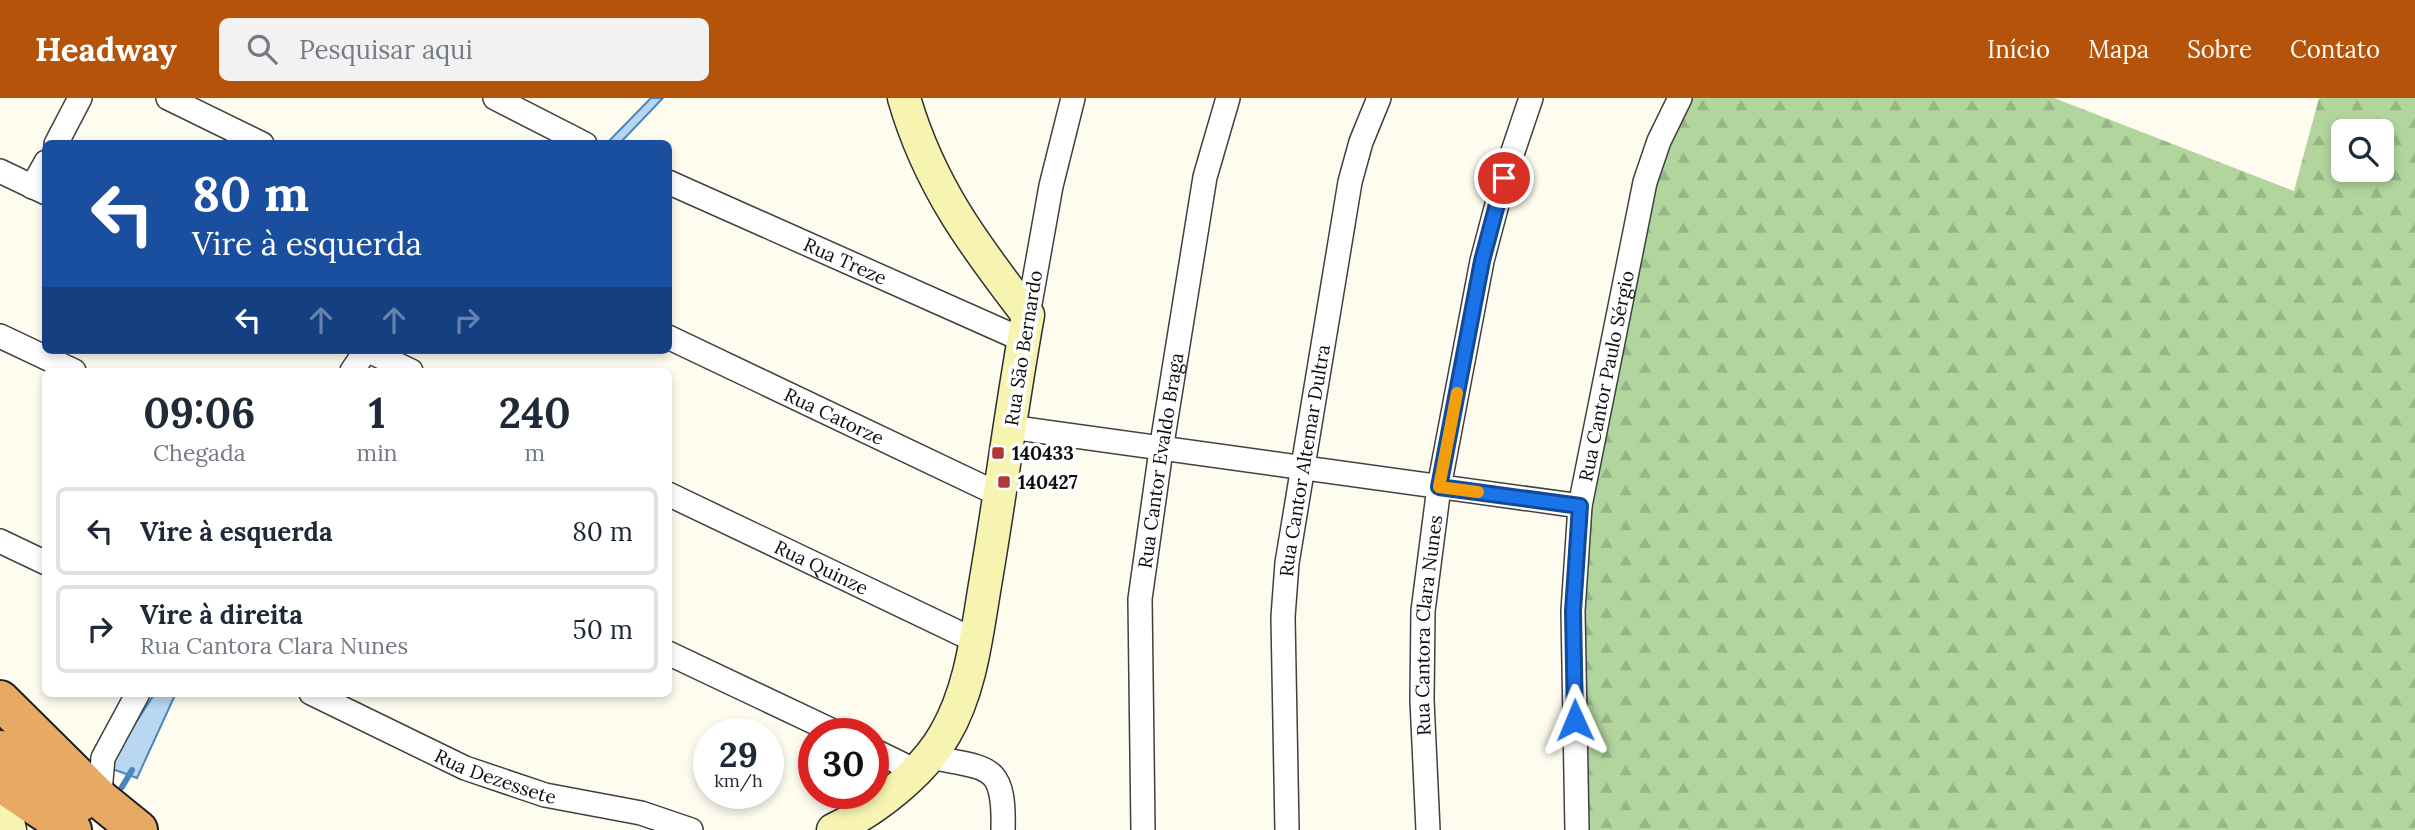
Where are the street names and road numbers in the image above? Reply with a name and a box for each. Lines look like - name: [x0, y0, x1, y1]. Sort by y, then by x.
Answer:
- street label: Rua Treze: [800, 232, 890, 290]
- street label: Rua Cantor Paulo Sérgio: [1573, 268, 1639, 483]
- street label: Rua São Bernardo: [999, 269, 1047, 427]
- street label: Rua Cantor Altemar Dultra: [1274, 342, 1335, 578]
- street label: Rua Cantor Evaldo Braga: [1132, 351, 1189, 570]
- street label: Rua Catorze: [780, 382, 888, 450]
- street label: Rua Cantora Clara Nunes: [1410, 513, 1447, 736]
- street label: Rua Quinze: [771, 535, 872, 600]
- street label: Rua Dezessete: [431, 743, 558, 809]

